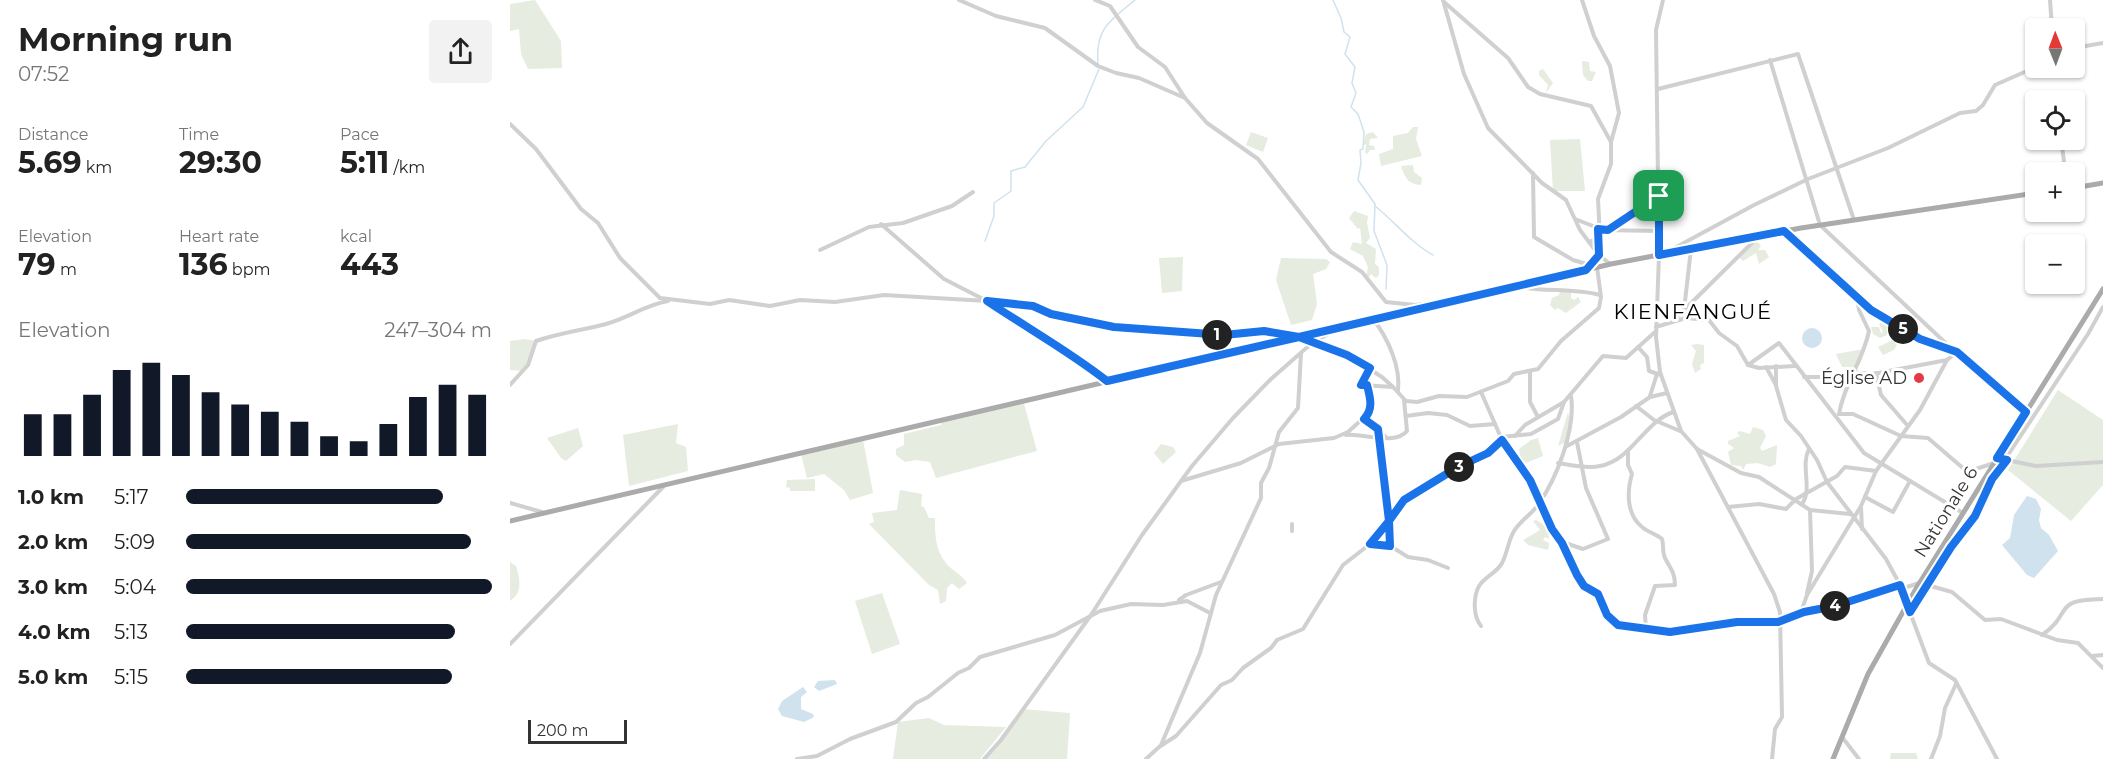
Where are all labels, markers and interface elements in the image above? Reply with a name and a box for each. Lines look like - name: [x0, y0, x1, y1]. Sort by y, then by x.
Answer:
- north arrow: [2025, 18, 2085, 78]
- map controls: [2025, 18, 2085, 294]
- text: Morning run: [18, 19, 233, 59]
- button: share: [429, 20, 492, 83]
- text: 07:52: [18, 62, 69, 86]
- button: locate: [2025, 90, 2085, 150]
- text: Distance: [18, 125, 88, 144]
- text: Time: [179, 125, 219, 144]
- text: Pace: [340, 125, 379, 144]
- text: 5.69: [18, 144, 82, 181]
- text: 29:30: [179, 144, 262, 181]
- text: 5:11: [340, 144, 389, 181]
- text: km: [82, 158, 112, 177]
- text: /km: [389, 158, 425, 177]
- button: +: [2025, 162, 2085, 222]
- pin: [1633, 170, 1684, 221]
- icon: arrive: [1642, 179, 1675, 212]
- text: Elevation: [18, 227, 92, 246]
- text: Heart rate: [179, 227, 259, 246]
- text: kcal: [340, 227, 372, 246]
- button: −: [2025, 234, 2085, 294]
- text: 79: [18, 246, 56, 283]
- text: 136: [179, 246, 228, 283]
- text: 443: [340, 246, 399, 283]
- text: m: [56, 260, 77, 279]
- text: bpm: [228, 260, 271, 279]
- district label: KIENFANGUÉ: [1613, 299, 1773, 324]
- pin: 5: [1888, 314, 1918, 344]
- text: Elevation: [18, 318, 110, 342]
- text: 247–304 m: [384, 318, 492, 342]
- text: 5: [1898, 319, 1908, 338]
- pin: 1: [1202, 320, 1232, 350]
- text: 1: [1214, 325, 1220, 344]
- place label: Église AD: [1821, 367, 1907, 389]
- marker: Église AD: [1912, 371, 1926, 385]
- pin: 3: [1444, 452, 1474, 482]
- text: 3: [1454, 457, 1464, 476]
- street label: Nationale 6: [1909, 463, 1983, 561]
- text: 1.0 km: [18, 485, 84, 509]
- text: 5:17: [114, 485, 149, 509]
- text: 2.0 km: [18, 530, 88, 554]
- text: 5:09: [114, 530, 155, 554]
- text: 3.0 km: [18, 575, 88, 599]
- text: 5:04: [114, 575, 156, 599]
- pin: 4: [1820, 591, 1850, 621]
- text: 4: [1829, 596, 1841, 615]
- text: 4.0 km: [18, 620, 90, 644]
- text: 5:13: [114, 620, 148, 644]
- text: 5.0 km: [18, 665, 88, 689]
- text: 5:15: [114, 665, 148, 689]
- scale bar: [528, 717, 627, 744]
- text: 200 m: [537, 721, 588, 740]

